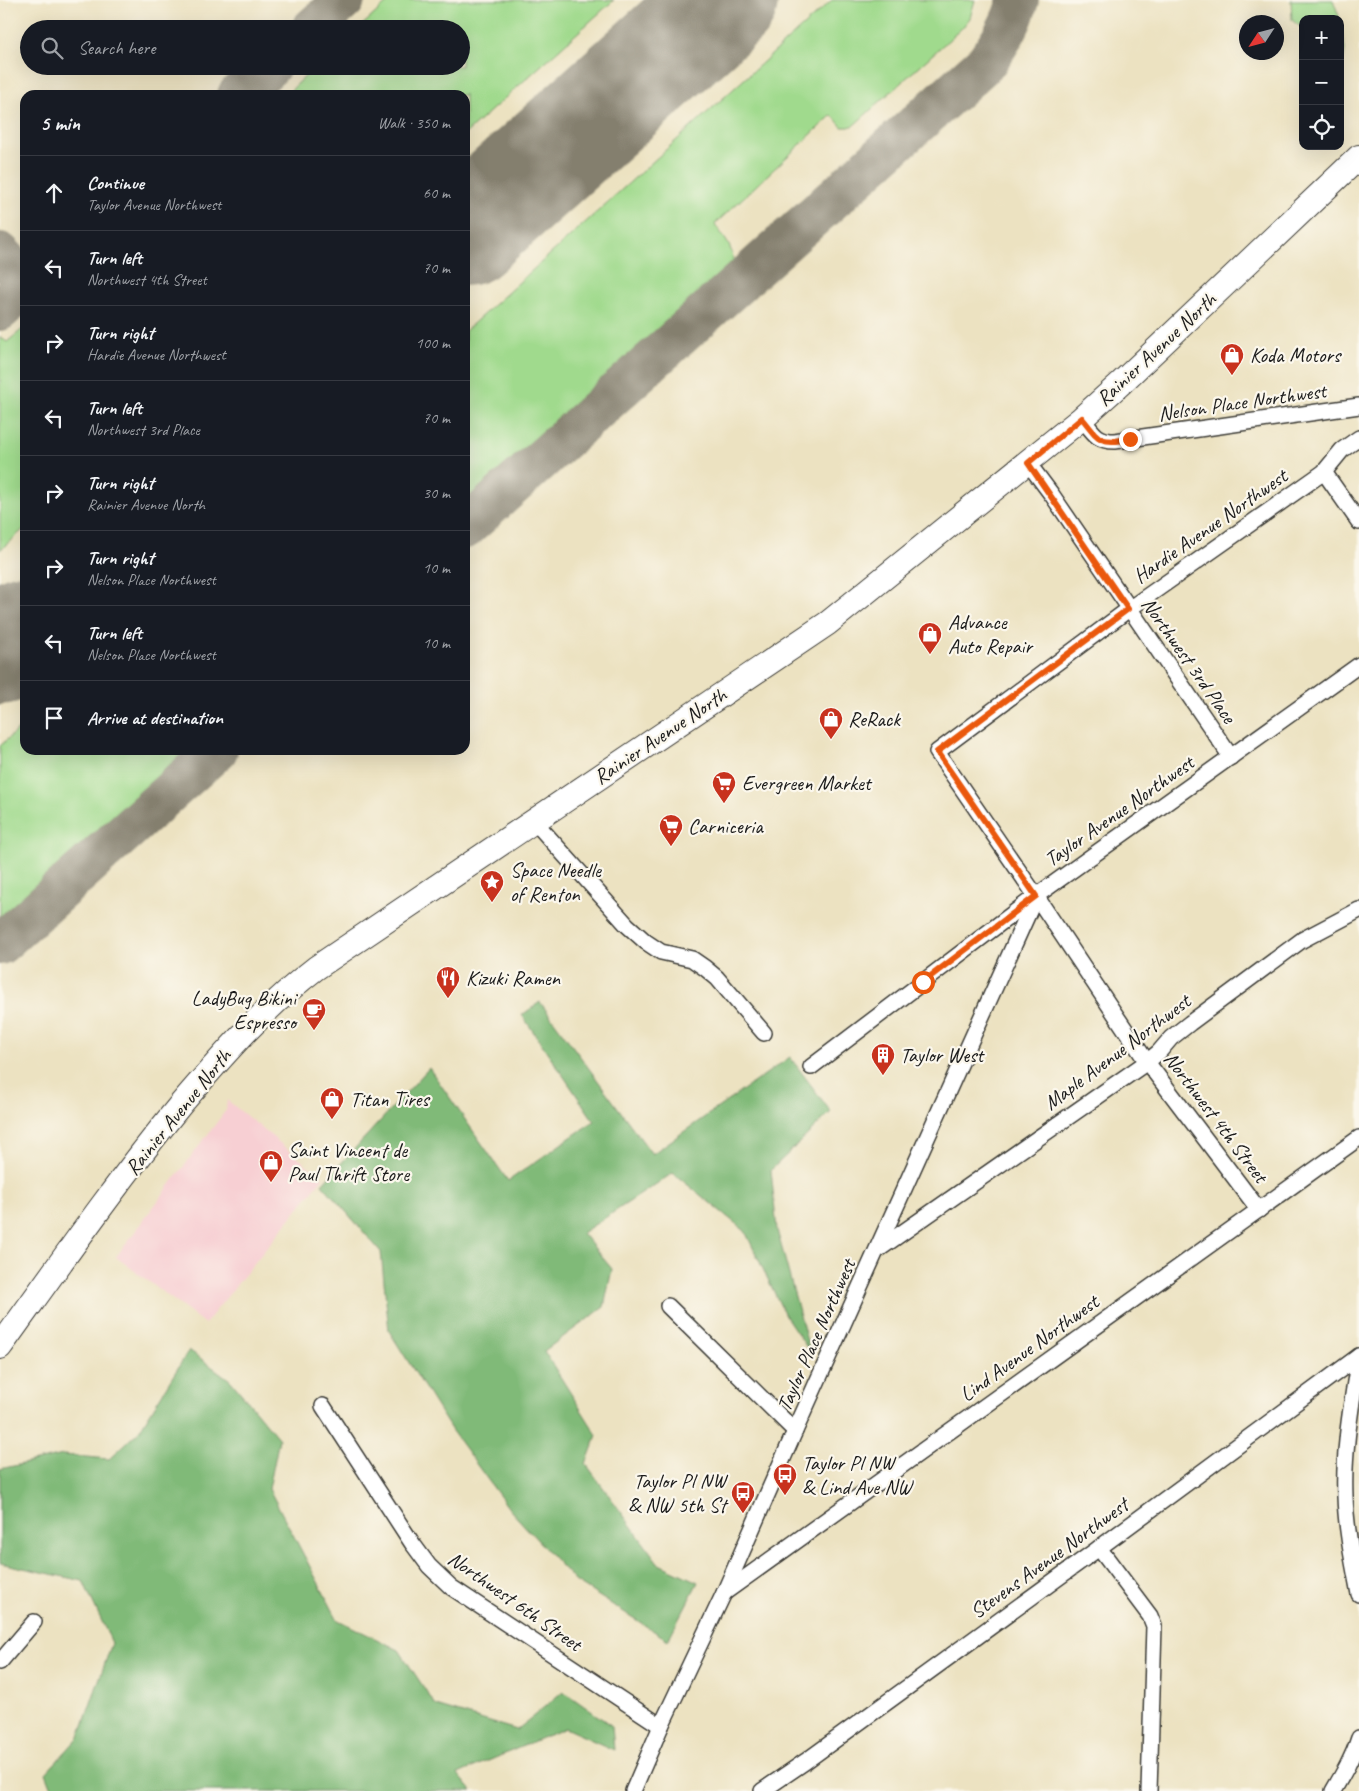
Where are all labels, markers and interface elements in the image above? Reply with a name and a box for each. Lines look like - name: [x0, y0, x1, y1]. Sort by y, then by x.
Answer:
- north arrow: [1239, 15, 1284, 60]
- map controls: [1299, 15, 1344, 150]
- button: +: [1299, 15, 1344, 60]
- search box: [20, 20, 470, 75]
- icon: search: [38, 34, 66, 62]
- text: Search here: [78, 36, 155, 60]
- button: −: [1299, 60, 1344, 105]
- button: locate: [1299, 105, 1344, 150]
- text: 5 min: [40, 110, 80, 136]
- text: Walk · 350 m: [378, 113, 450, 133]
- text: Continue: [87, 171, 144, 195]
- icon: ahead: [40, 179, 68, 207]
- text: 60 m: [423, 183, 450, 203]
- text: Taylor Avenue Northwest: [87, 195, 221, 215]
- text: Turn left: [87, 246, 142, 270]
- icon: left: [40, 254, 68, 282]
- text: 70 m: [423, 258, 450, 278]
- text: Northwest 4th Street: [87, 270, 207, 290]
- street label: Rainier Avenue North: [1091, 286, 1222, 411]
- text: Turn right: [87, 321, 154, 345]
- icon: right: [40, 329, 68, 357]
- text: 100 m: [416, 333, 450, 353]
- shop icon: Koda Motors: [1219, 342, 1245, 376]
- place label: Koda Motors: [1250, 342, 1342, 368]
- text: Hardie Avenue Northwest: [87, 345, 226, 365]
- street label: Nelson Place Northwest: [1157, 377, 1330, 427]
- text: Turn left: [87, 396, 142, 420]
- icon: left: [40, 404, 68, 432]
- text: 70 m: [423, 408, 450, 428]
- text: Northwest 3rd Place: [87, 420, 200, 440]
- route end: [1119, 428, 1142, 451]
- street label: Hardie Avenue Northwest: [1128, 462, 1294, 589]
- text: Turn right: [87, 471, 154, 495]
- icon: right: [40, 479, 68, 507]
- text: 30 m: [423, 483, 450, 503]
- text: Rainier Avenue North: [87, 495, 205, 515]
- text: Turn right: [87, 546, 154, 570]
- icon: right: [40, 554, 68, 582]
- text: 10 m: [423, 558, 450, 578]
- text: Nelson Place Northwest: [87, 570, 216, 590]
- street label: Northwest 3rd Place: [1136, 592, 1243, 729]
- place label: Advance Auto Repair: [948, 609, 1033, 659]
- text: Turn left: [87, 621, 142, 645]
- shop icon: Advance Auto Repair: [917, 621, 943, 655]
- icon: left: [40, 629, 68, 657]
- text: 10 m: [423, 633, 450, 653]
- text: Nelson Place Northwest: [87, 645, 216, 665]
- street label: Rainier Avenue North: [589, 681, 732, 790]
- icon: arrive: [40, 704, 68, 732]
- text: Arrive at destination: [87, 706, 223, 730]
- shop icon: ReRack: [818, 706, 844, 740]
- place label: ReRack: [848, 706, 901, 732]
- street label: Taylor Avenue Northwest: [1039, 749, 1200, 872]
- supermarket icon: Evergreen Market: [711, 770, 737, 804]
- place label: Evergreen Market: [742, 770, 873, 796]
- supermarket icon: Carniceria: [658, 813, 684, 847]
- place label: Carniceria: [688, 813, 764, 839]
- place label: Space Needle of Renton: [510, 857, 602, 907]
- place icon: Space Needle of Renton: [479, 869, 505, 903]
- restaurant icon: Kizuki Ramen: [435, 965, 461, 999]
- place label: Kizuki Ramen: [466, 965, 560, 991]
- route start: [912, 971, 935, 994]
- place label: LadyBug Bikini Espresso: [192, 985, 299, 1035]
- street label: Maple Avenue Northwest: [1039, 987, 1197, 1116]
- cafe icon: LadyBug Bikini Espresso: [301, 997, 327, 1031]
- building icon: Taylor West: [870, 1042, 896, 1076]
- place label: Taylor West: [900, 1042, 985, 1068]
- street label: Rainier Avenue North: [119, 1043, 238, 1180]
- street label: Northwest 4th Street: [1158, 1046, 1275, 1189]
- shop icon: Titan Tires: [319, 1086, 345, 1120]
- place label: Titan Tires: [350, 1086, 430, 1112]
- place label: Saint Vincent de Paul Thrift Store: [288, 1137, 410, 1187]
- shop icon: Saint Vincent de Paul Thrift Store: [258, 1149, 284, 1183]
- street label: Taylor Place Northwest: [771, 1253, 862, 1415]
- street label: Lind Avenue Northwest: [954, 1288, 1105, 1407]
- place label: Taylor Pl NW & Lind Ave NW: [802, 1450, 914, 1500]
- bus stop icon: Taylor Pl NW & Lind Ave NW: [772, 1462, 798, 1496]
- place label: Taylor Pl NW & NW 5th St: [628, 1468, 729, 1518]
- bus stop icon: Taylor Pl NW & NW 5th St: [730, 1480, 756, 1514]
- street label: Stevens Avenue Northwest: [965, 1490, 1136, 1624]
- street label: Northwest 6th Street: [443, 1545, 589, 1658]

